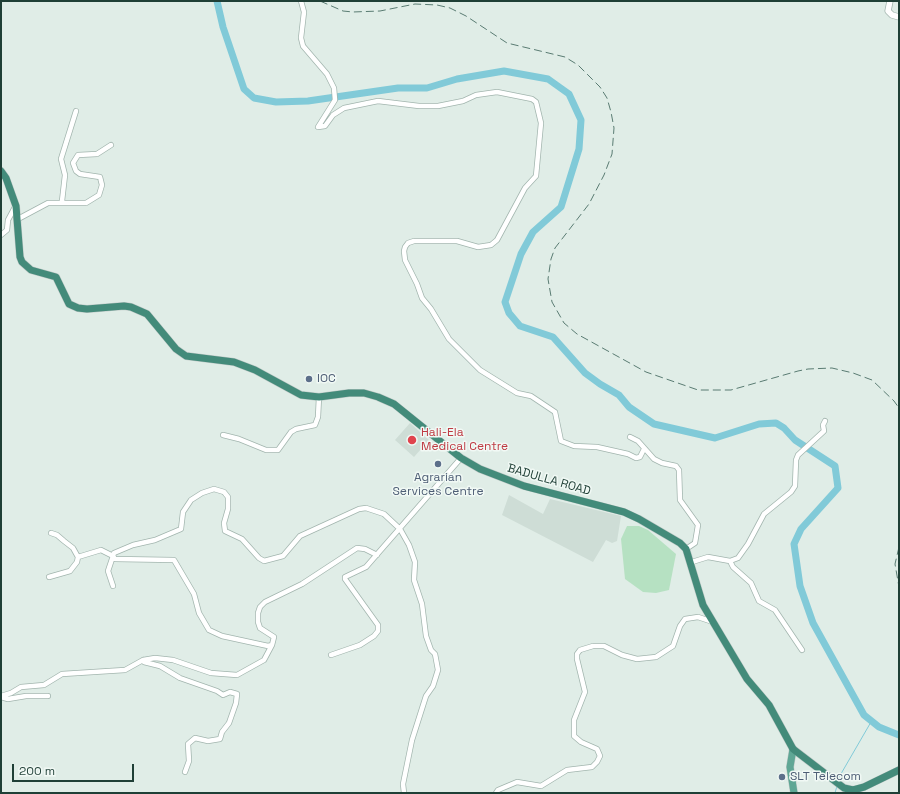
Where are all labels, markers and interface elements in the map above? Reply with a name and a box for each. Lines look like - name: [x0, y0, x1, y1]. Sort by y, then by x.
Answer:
- place label: IOC: [317, 372, 336, 386]
- marker: IOC: [304, 374, 314, 384]
- place label: Hali-Ela Medical Centre: [421, 426, 508, 454]
- marker: Hali-Ela Medical Centre: [406, 434, 418, 446]
- marker: Agrarian Services Centre: [433, 459, 443, 469]
- street label: BADULLA ROAD: [506, 461, 592, 499]
- place label: Agrarian Services Centre: [392, 471, 484, 499]
- scale bar: [14, 756, 136, 782]
- text: 200 m: [19, 763, 55, 779]
- place label: SLT Telecom: [790, 770, 861, 784]
- marker: SLT Telecom: [777, 772, 787, 782]

